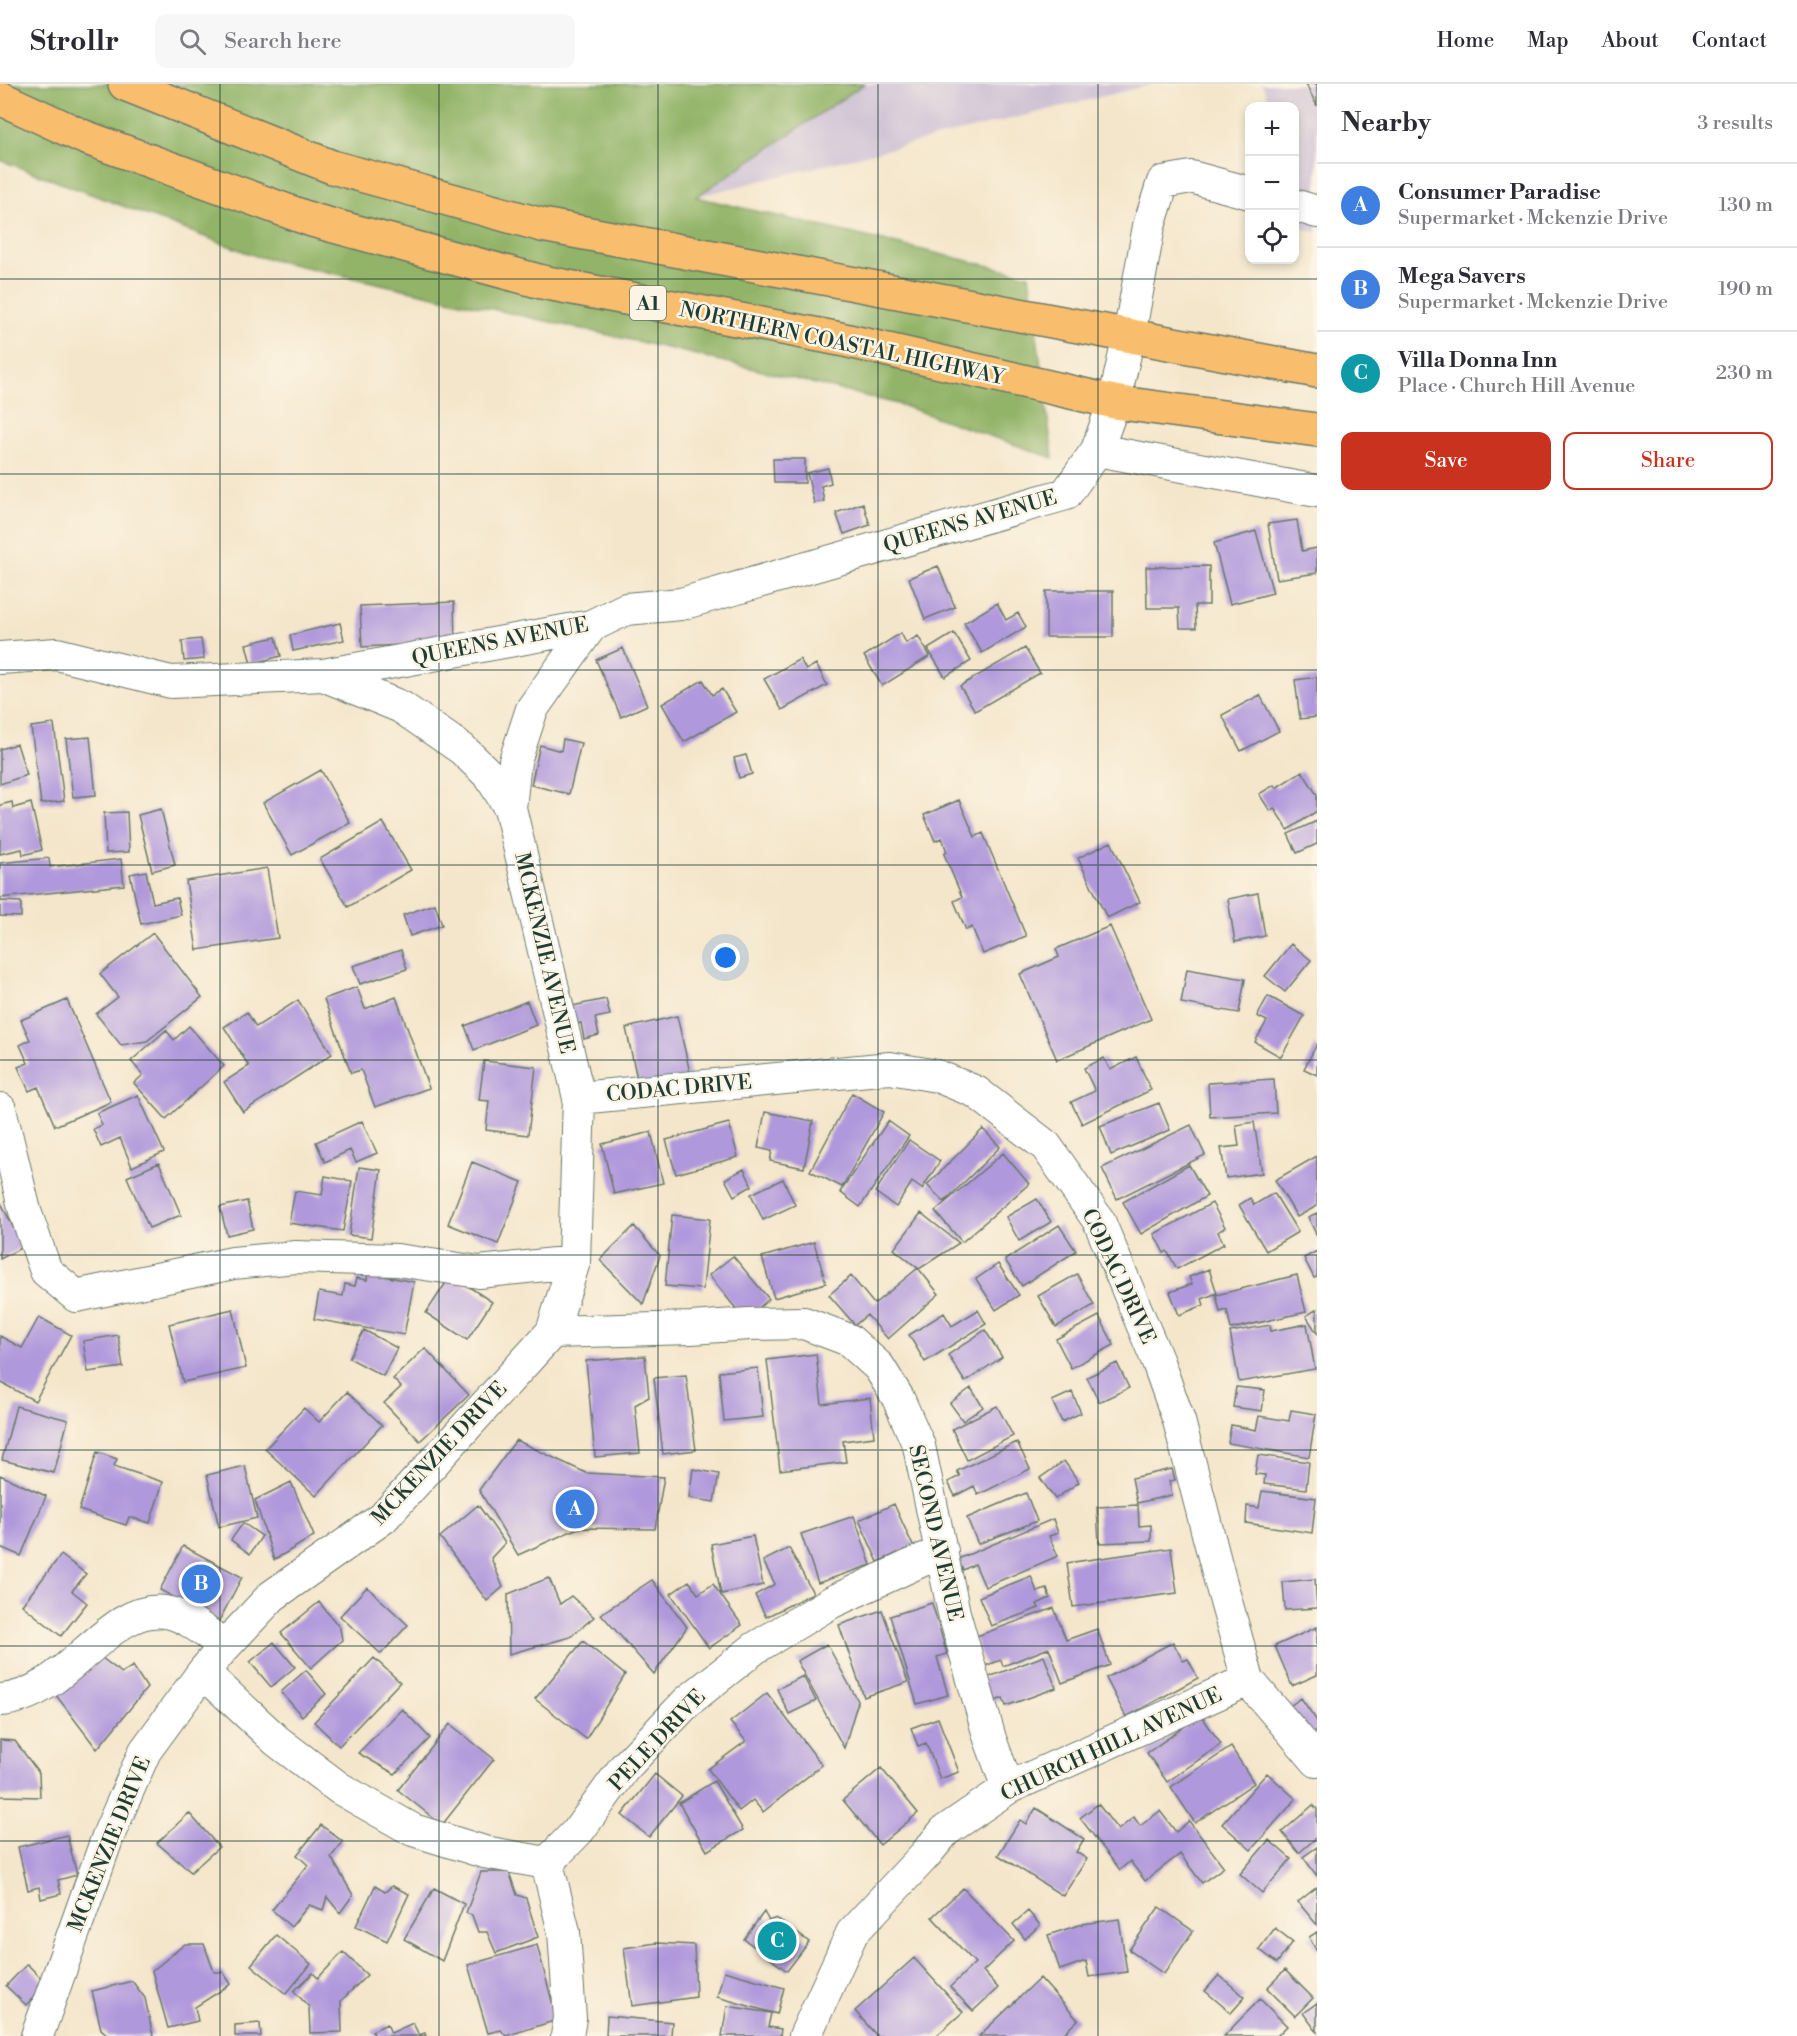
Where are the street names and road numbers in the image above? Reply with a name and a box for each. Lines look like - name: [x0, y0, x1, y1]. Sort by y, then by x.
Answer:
- road number: A1: [630, 286, 666, 320]
- street label: NORTHERN COASTAL HIGHWAY: [677, 297, 1008, 391]
- street label: QUEENS AVENUE: [880, 485, 1060, 559]
- street label: QUEENS AVENUE: [410, 612, 591, 672]
- street label: MCKENZIE AVENUE: [508, 850, 580, 1056]
- street label: CODAC DRIVE: [605, 1070, 753, 1108]
- street label: CODAC DRIVE: [1075, 1205, 1161, 1348]
- street label: MCKENZIE DRIVE: [366, 1376, 513, 1531]
- street label: SECOND AVENUE: [902, 1443, 968, 1624]
- street label: CHURCH HILL AVENUE: [997, 1682, 1226, 1808]
- street label: PELE DRIVE: [604, 1684, 712, 1797]
- street label: MCKENZIE DRIVE: [63, 1753, 157, 1936]

